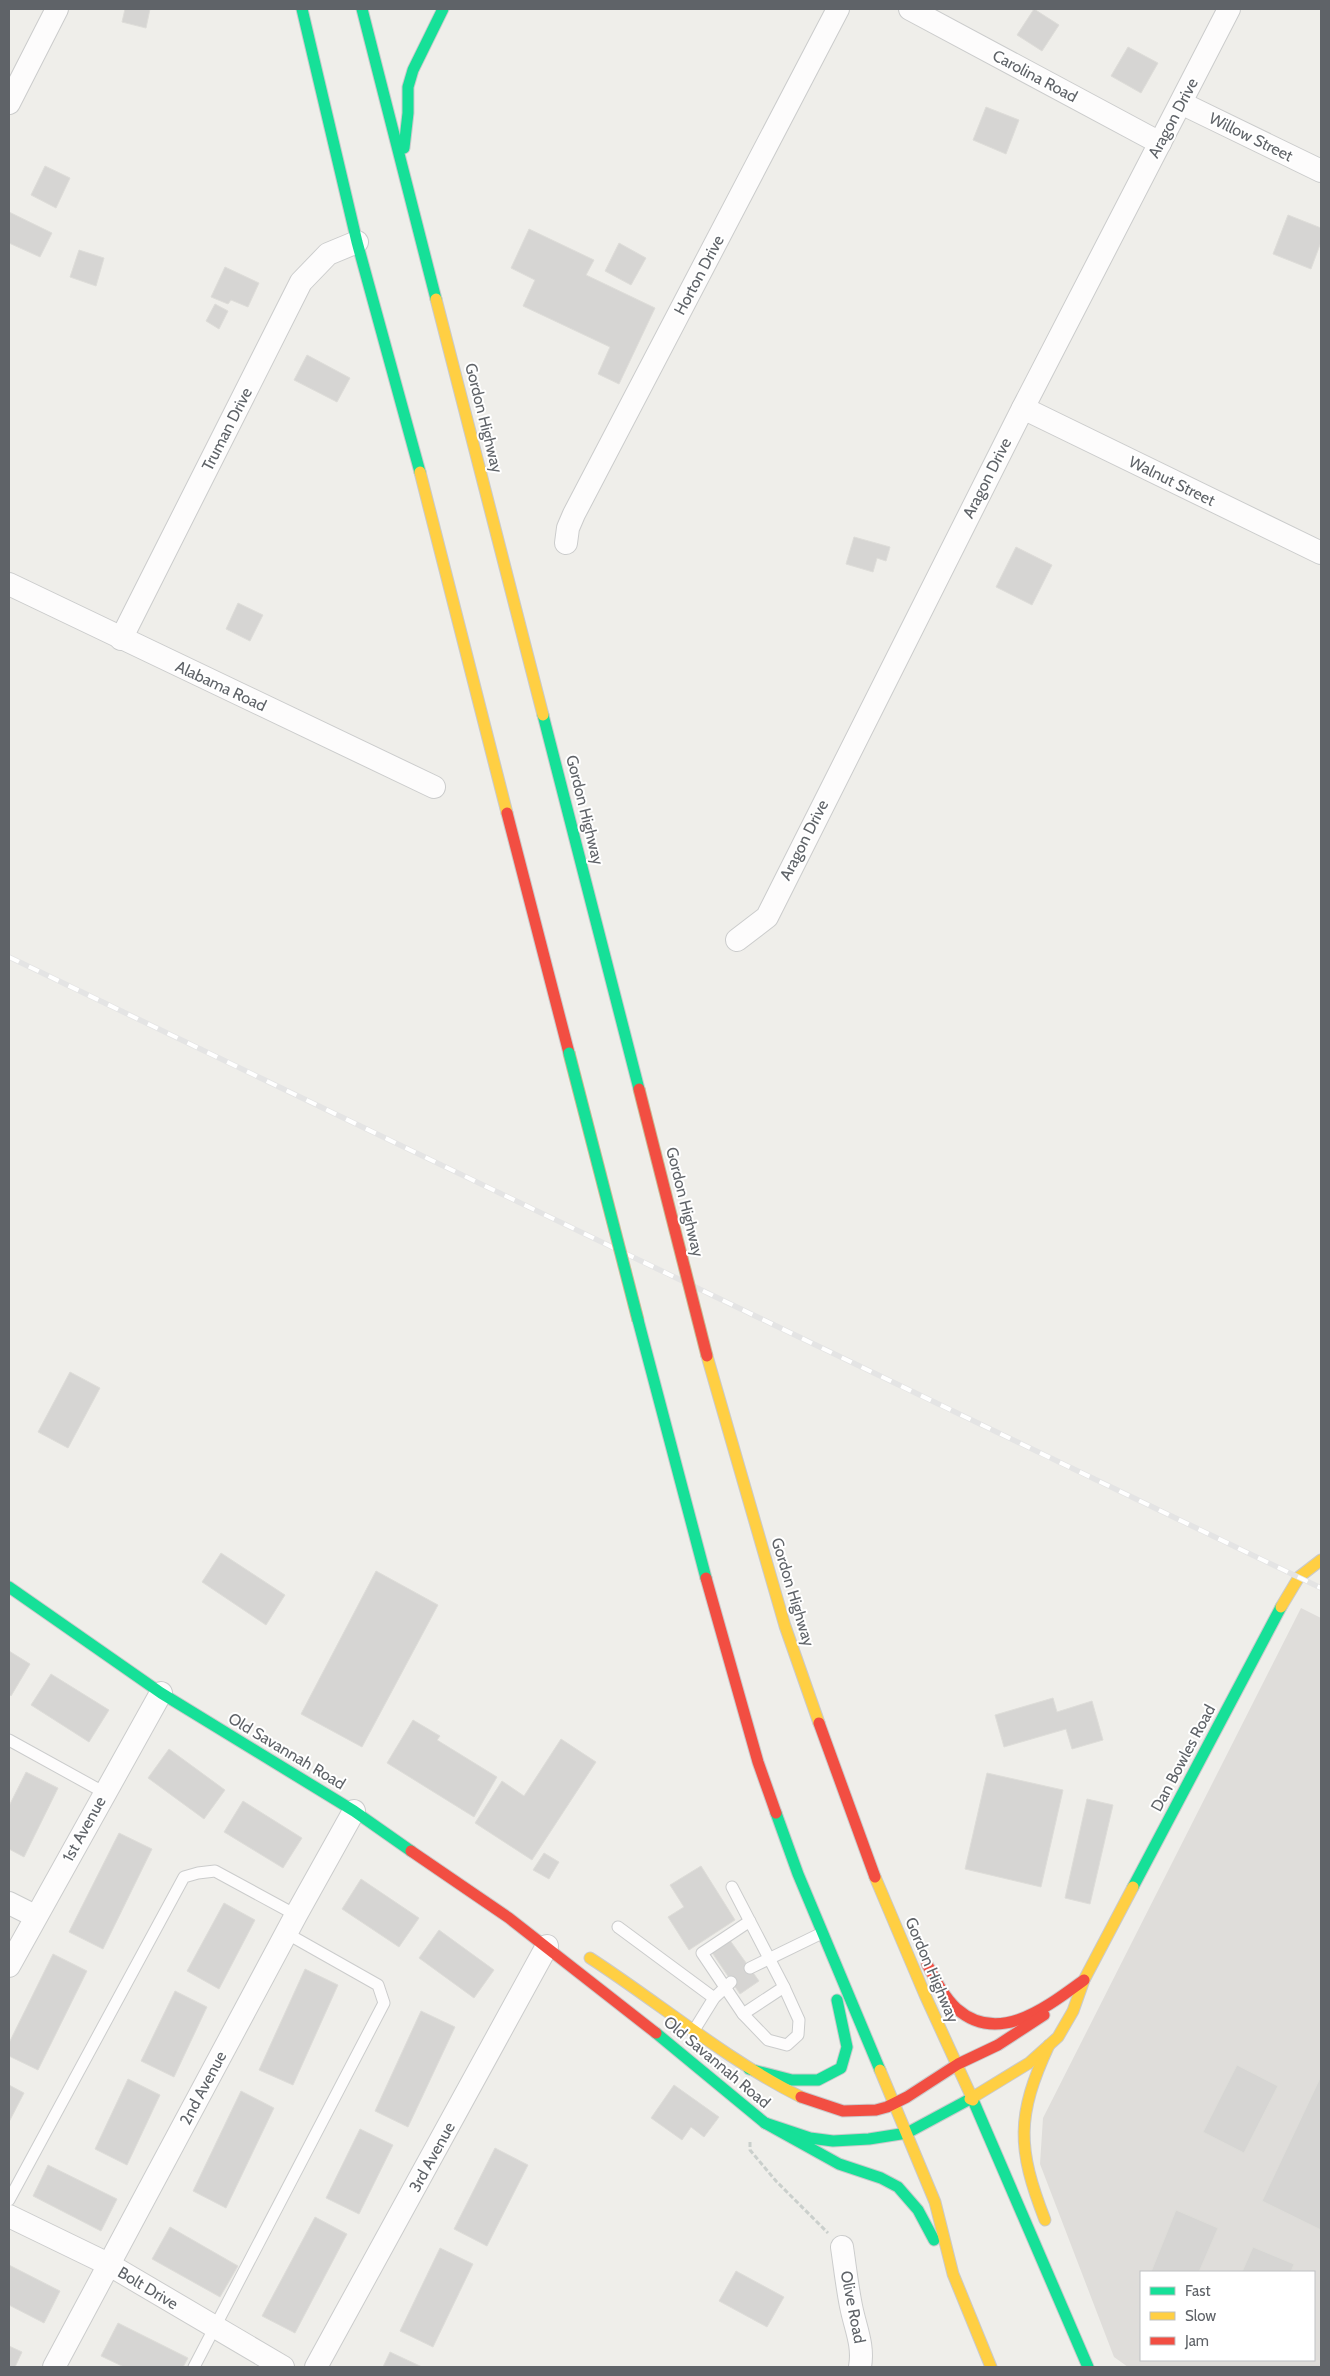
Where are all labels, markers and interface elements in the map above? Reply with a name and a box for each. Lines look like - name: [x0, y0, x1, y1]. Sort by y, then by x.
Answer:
- street label: Carolina Road: [989, 46, 1081, 106]
- street label: Aragon Drive: [1144, 75, 1202, 161]
- street label: Willow Street: [1206, 109, 1297, 166]
- street label: Horton Drive: [670, 232, 728, 318]
- street label: Gordon Highway: [461, 361, 507, 475]
- street label: Truman Drive: [198, 384, 256, 474]
- street label: Aragon Drive: [959, 435, 1015, 521]
- street label: Walnut Street: [1126, 452, 1219, 510]
- street label: Alabama Road: [173, 657, 269, 715]
- street label: Gordon Highway: [562, 753, 608, 867]
- street label: Aragon Drive: [776, 797, 832, 883]
- street label: Gordon Highway: [662, 1145, 708, 1259]
- street label: Gordon Highway: [767, 1535, 819, 1649]
- street label: Dan Bowles Road: [1147, 1701, 1219, 1815]
- street label: Old Savannah Road: [225, 1709, 349, 1793]
- street label: 1st Avenue: [58, 1793, 110, 1865]
- street label: Gordon Highway: [901, 1914, 963, 2026]
- street label: Old Savannah Road: [660, 2012, 774, 2112]
- street label: 2nd Avenue: [176, 2048, 230, 2128]
- street label: 3rd Avenue: [405, 2119, 459, 2195]
- street label: Bolt Drive: [114, 2263, 182, 2313]
- street label: Olive Road: [837, 2269, 869, 2345]
- legend: [1140, 2271, 1315, 2361]
- text: Fast: [1185, 2282, 1210, 2300]
- text: Slow: [1185, 2307, 1216, 2325]
- text: Jam: [1184, 2332, 1209, 2350]

